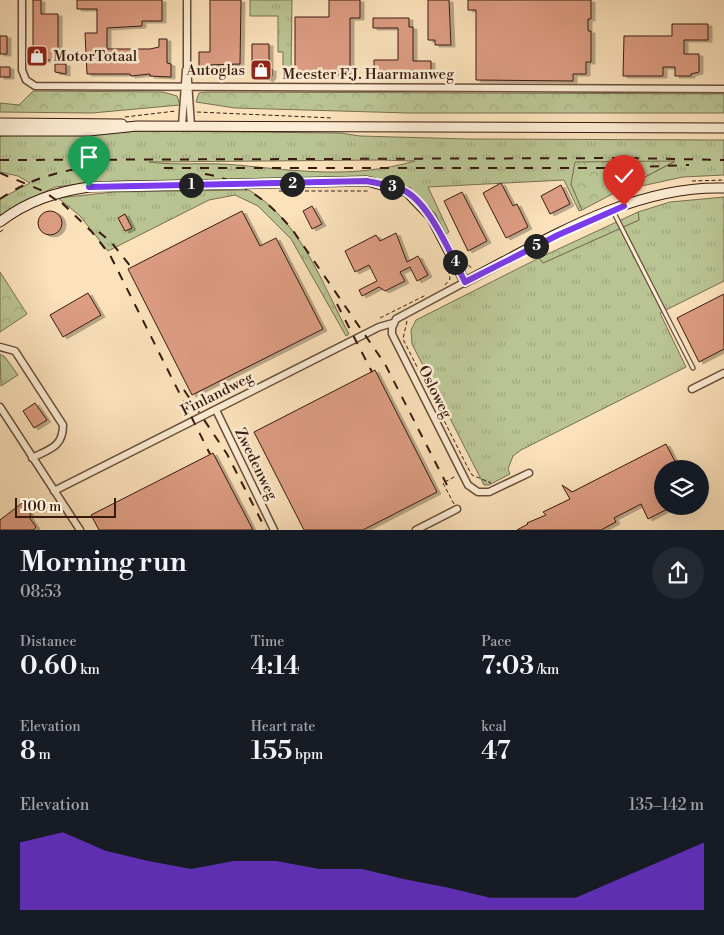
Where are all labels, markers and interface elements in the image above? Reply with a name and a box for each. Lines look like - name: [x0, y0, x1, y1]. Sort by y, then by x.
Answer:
- shop icon: MotorTotaal: [25, 44, 49, 68]
- place label: MotorTotaal: [53, 47, 138, 66]
- shop icon: Autoglas: [249, 58, 273, 82]
- place label: Autoglas: [185, 61, 245, 80]
- street label: Meester F.J. Haarmanweg: [282, 65, 454, 84]
- pin: [68, 136, 110, 187]
- icon: arrive: [75, 143, 103, 171]
- pin: [603, 155, 645, 206]
- icon: check: [610, 162, 638, 190]
- pin: 1: [178, 172, 204, 198]
- pin: 2: [280, 172, 304, 196]
- pin: 3: [380, 174, 404, 200]
- text: 2: [288, 175, 297, 193]
- text: 1: [188, 176, 195, 194]
- text: 3: [388, 178, 397, 196]
- pin: 5: [524, 234, 548, 258]
- text: 5: [532, 237, 541, 255]
- pin: 4: [442, 250, 468, 274]
- text: 4: [451, 253, 460, 271]
- street label: Osloweg: [414, 363, 456, 422]
- street label: Finlandweg: [178, 368, 257, 420]
- street label: Zwedenweg: [230, 425, 282, 503]
- map controls: [654, 460, 709, 515]
- button: layers: [654, 460, 709, 515]
- scale bar: [15, 495, 116, 518]
- text: 100 m: [22, 498, 61, 516]
- text: Morning run: [20, 545, 187, 580]
- button: share: [652, 547, 704, 599]
- text: 08:53: [20, 582, 62, 602]
- text: Distance: [20, 633, 77, 651]
- text: Time: [251, 633, 284, 651]
- text: Pace: [481, 633, 511, 651]
- text: 0.60: [20, 651, 77, 682]
- text: 4:14: [251, 651, 300, 682]
- text: 7:03: [481, 651, 534, 682]
- text: km: [77, 661, 100, 679]
- text: /km: [534, 661, 559, 679]
- text: Elevation: [20, 718, 81, 736]
- text: Heart rate: [251, 718, 315, 736]
- text: kcal: [481, 718, 507, 736]
- text: 8: [20, 736, 36, 767]
- text: 155: [251, 736, 292, 767]
- text: 47: [481, 736, 510, 767]
- text: m: [36, 746, 51, 764]
- text: bpm: [292, 746, 323, 764]
- text: Elevation: [20, 795, 89, 815]
- text: 135–142 m: [629, 795, 704, 815]

